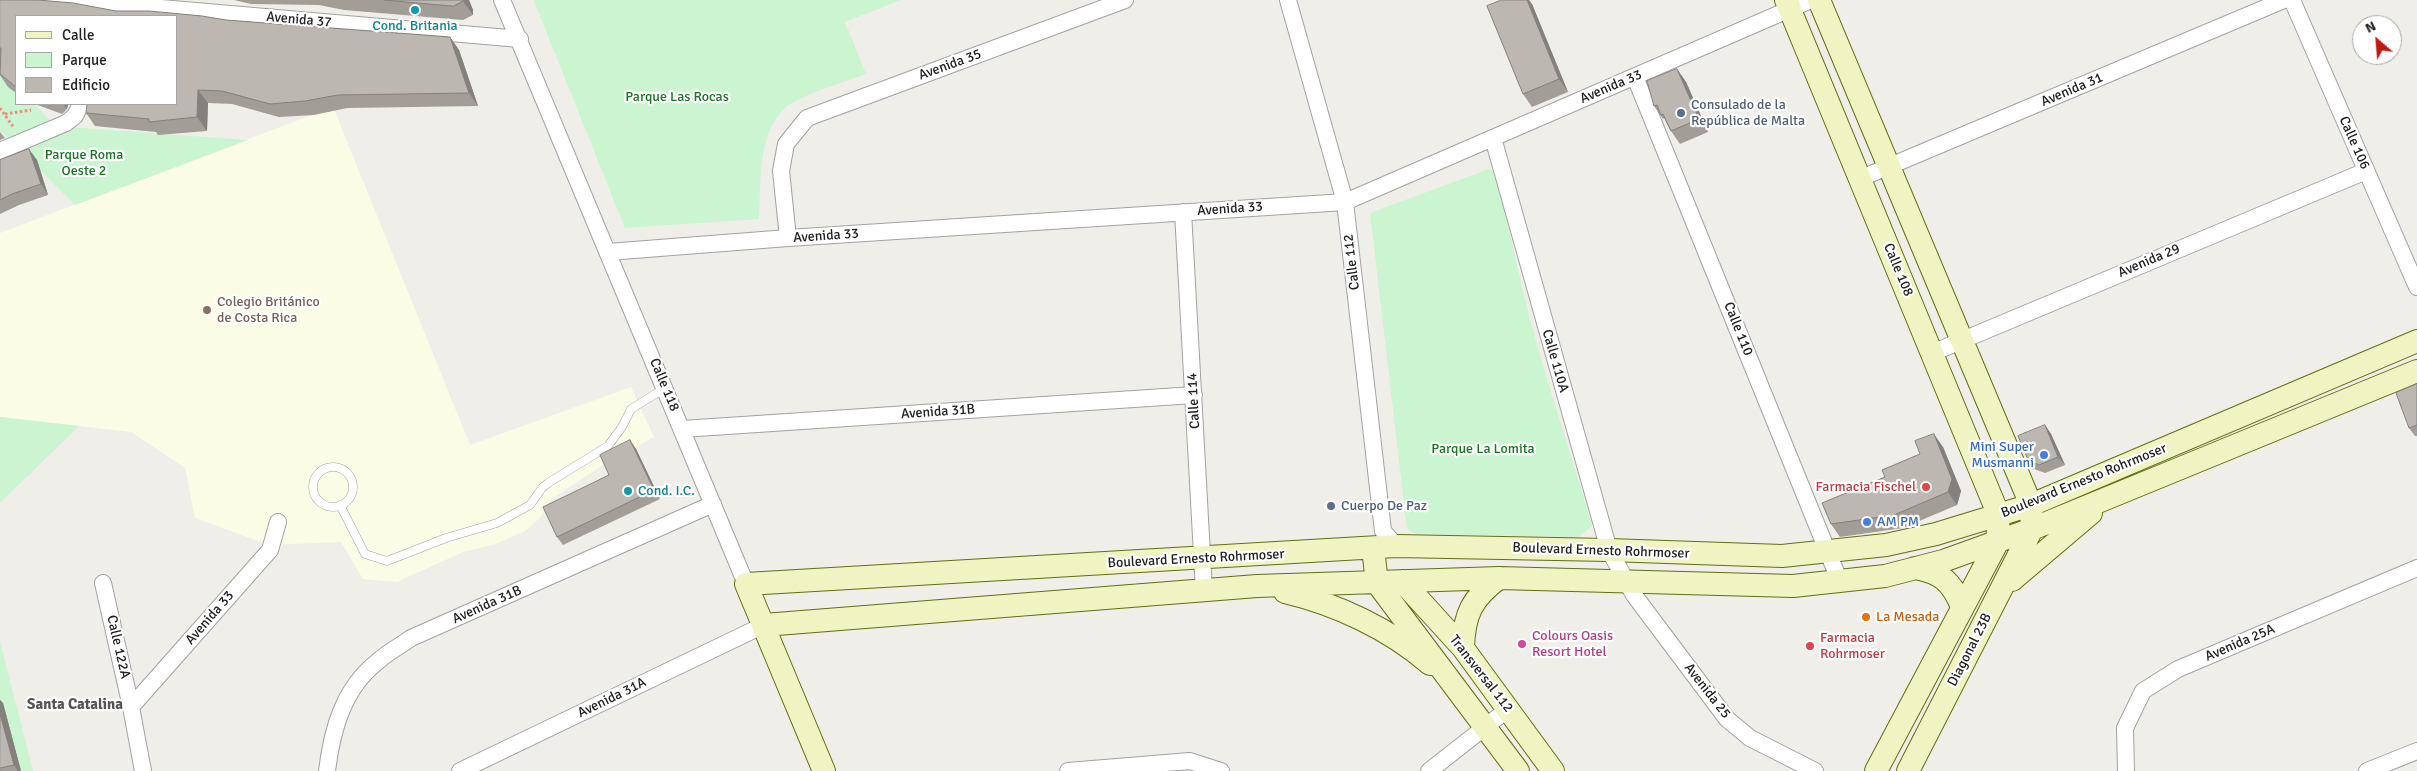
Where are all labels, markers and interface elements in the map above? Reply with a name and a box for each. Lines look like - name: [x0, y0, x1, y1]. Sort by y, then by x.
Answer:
- marker: Cond. Britania: [409, 4, 421, 16]
- street label: Avenida 37: [266, 9, 332, 31]
- legend: [15, 15, 178, 105]
- north arrow: [2352, 15, 2402, 65]
- text: N: [2362, 17, 2379, 37]
- place label: Cond. Britania: [372, 18, 458, 34]
- text: Calle: [62, 26, 95, 44]
- street label: Avenida 35: [916, 46, 984, 84]
- text: Parque: [62, 51, 107, 69]
- street label: Avenida 33: [1577, 66, 1645, 108]
- street label: Avenida 31: [2038, 69, 2106, 111]
- text: Edificio: [62, 76, 110, 94]
- park label: Parque Las Rocas: [625, 89, 729, 105]
- place label: Consulado de la República de Malta: [1691, 97, 1805, 130]
- marker: Consulado de la República de Malta: [1675, 107, 1687, 119]
- street label: Calle 106: [2335, 114, 2373, 172]
- park label: Parque Roma Oeste 2: [45, 147, 123, 180]
- street label: Avenida 33: [1197, 198, 1263, 220]
- street label: Avenida 33: [793, 225, 859, 247]
- street label: Calle 112: [1340, 233, 1364, 291]
- street label: Avenida 29: [2115, 240, 2183, 282]
- street label: Calle 108: [1879, 241, 1917, 299]
- place label: Colegio Británico de Costa Rica: [217, 294, 320, 326]
- street label: Calle 110: [1720, 300, 1756, 358]
- marker: Colegio Británico de Costa Rica: [201, 304, 213, 316]
- street label: Calle 110A: [1538, 328, 1572, 394]
- street label: Calle 118: [645, 356, 683, 414]
- street label: Calle 114: [1184, 373, 1204, 429]
- street label: Avenida 31B: [900, 401, 976, 423]
- place label: Mini Super Musmanni: [1969, 439, 2034, 472]
- street label: Boulevard Ernesto Rohrmoser: [1999, 440, 2169, 522]
- park label: Parque La Lomita: [1431, 441, 1535, 457]
- marker: Mini Super Musmanni: [2038, 449, 2050, 461]
- place label: Farmacia Fischel: [1815, 479, 1916, 495]
- marker: Farmacia Fischel: [1920, 481, 1932, 493]
- place label: Cond. I.C.: [638, 483, 695, 499]
- marker: Cond. I.C.: [622, 485, 634, 497]
- place label: Cuerpo De Paz: [1341, 498, 1427, 514]
- marker: Cuerpo De Paz: [1325, 500, 1337, 512]
- place label: AM PM: [1877, 514, 1919, 530]
- marker: AM PM: [1861, 516, 1873, 528]
- street label: Boulevard Ernesto Rohrmoser: [1512, 540, 1690, 562]
- street label: Boulevard Ernesto Rohrmoser: [1107, 546, 1285, 572]
- street label: Avenida 31B: [450, 582, 524, 628]
- street label: Avenida 33: [182, 588, 238, 648]
- place label: La Mesada: [1876, 609, 1939, 625]
- marker: La Mesada: [1860, 611, 1872, 623]
- street label: Diagonal 23B: [1944, 611, 1996, 689]
- street label: Calle 122A: [103, 614, 133, 680]
- street label: Avenida 25A: [2203, 621, 2277, 665]
- place label: Colours Oasis Resort Hotel: [1532, 628, 1613, 660]
- place label: Farmacia Rohrmoser: [1820, 630, 1885, 662]
- street label: Transversal 112: [1446, 632, 1516, 716]
- marker: Colours Oasis Resort Hotel: [1516, 638, 1528, 650]
- marker: Farmacia Rohrmoser: [1804, 640, 1816, 652]
- street label: Avenida 25: [1680, 660, 1734, 722]
- street label: Avenida 31A: [575, 674, 649, 722]
- district label: Santa Catalina: [27, 696, 123, 714]

